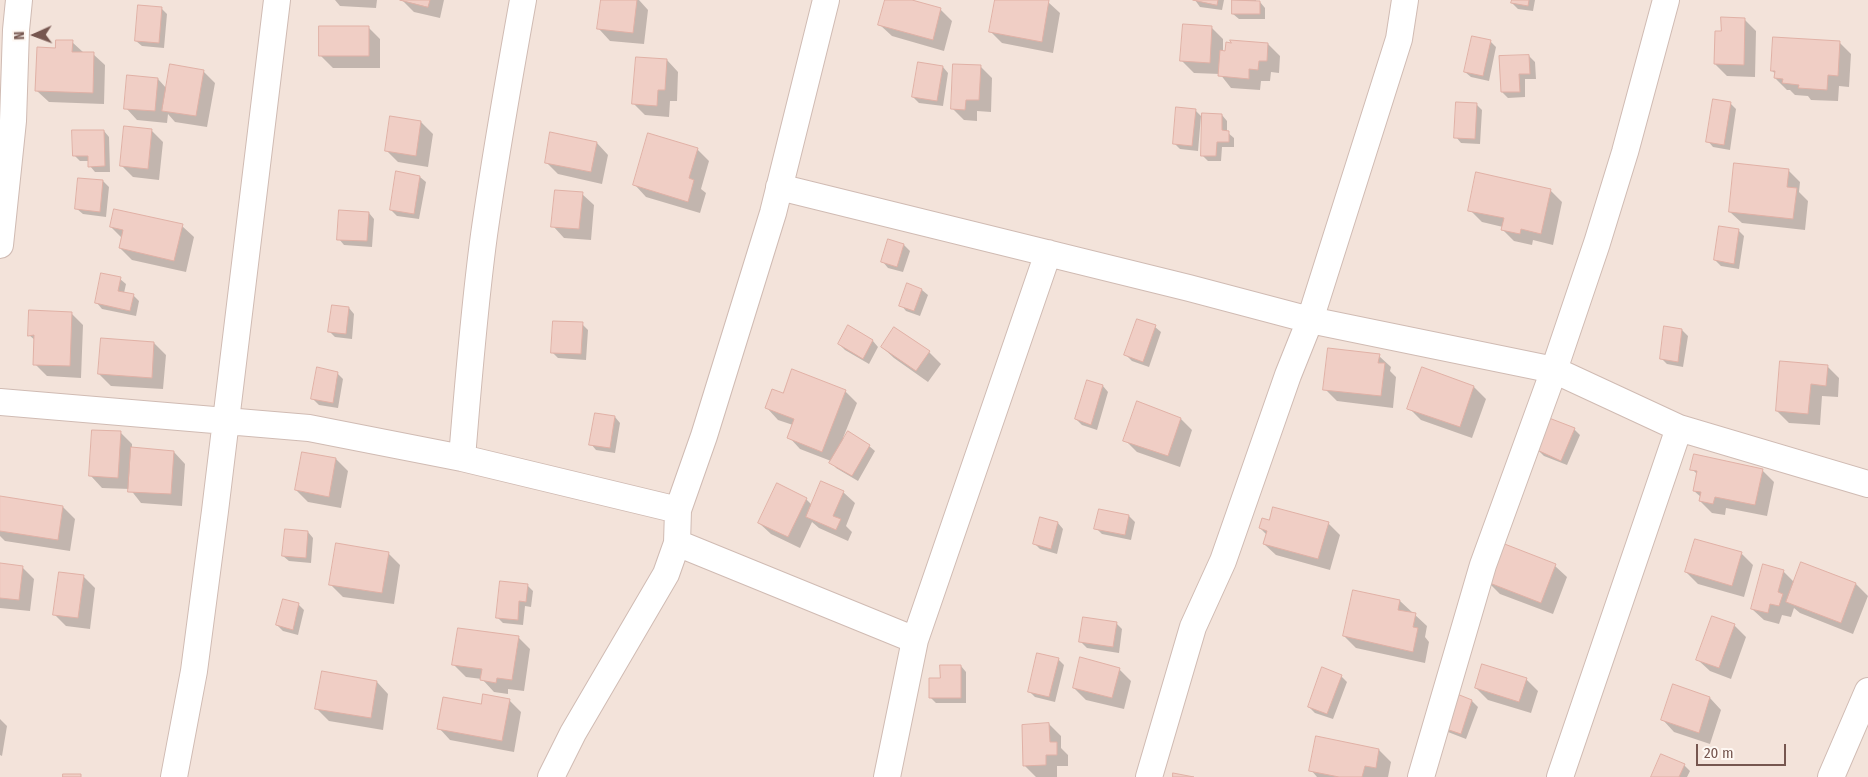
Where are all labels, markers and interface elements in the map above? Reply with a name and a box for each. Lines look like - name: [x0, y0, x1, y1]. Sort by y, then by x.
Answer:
- north arrow: [10, 10, 60, 60]
- text: N: [11, 31, 28, 40]
- scale bar: [1698, 734, 1788, 766]
- text: 20 m: [1704, 744, 1734, 762]

